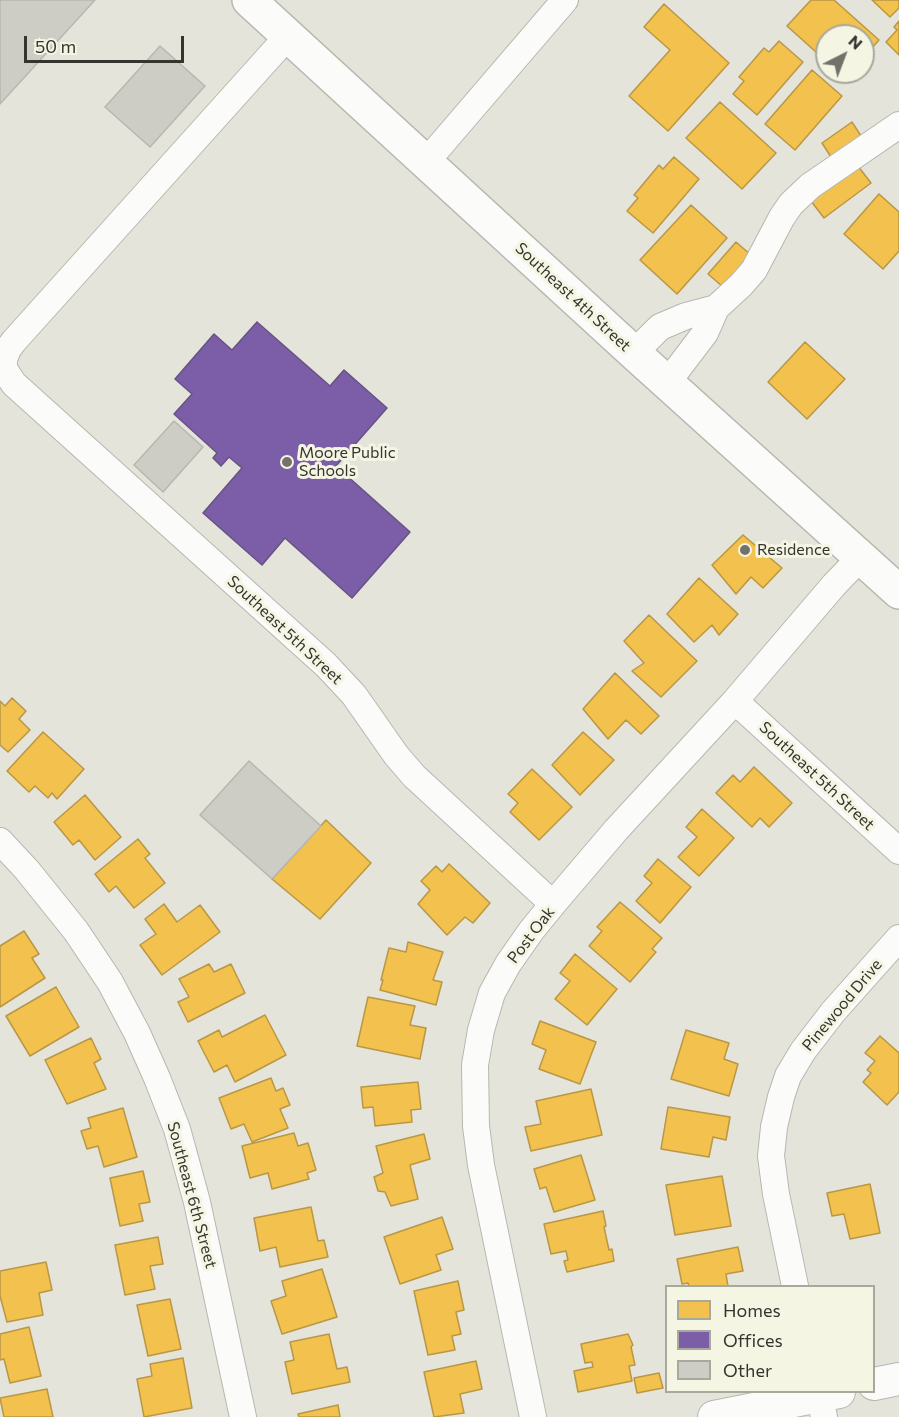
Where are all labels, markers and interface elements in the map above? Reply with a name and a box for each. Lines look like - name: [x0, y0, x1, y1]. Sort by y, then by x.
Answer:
- scale bar: [27, 24, 188, 62]
- north arrow: [815, 24, 875, 84]
- text: N: [845, 31, 867, 53]
- text: 50 m: [35, 35, 76, 57]
- street label: Southeast 4th Street: [511, 239, 635, 355]
- place label: Moore Public Schools: [299, 443, 396, 481]
- marker: Moore Public Schools: [280, 455, 294, 469]
- place label: Residence: [757, 540, 830, 560]
- marker: Residence: [738, 543, 752, 557]
- street label: Southeast 5th Street: [223, 572, 347, 688]
- street label: Southeast 5th Street: [755, 718, 879, 834]
- street label: Post Oak: [503, 903, 559, 967]
- street label: Pinewood Drive: [798, 955, 886, 1055]
- street label: Southeast 6th Street: [163, 1120, 221, 1270]
- legend: [665, 1285, 875, 1393]
- text: Homes: [723, 1299, 781, 1321]
- text: Offices: [723, 1329, 783, 1351]
- text: Other: [723, 1359, 772, 1381]

